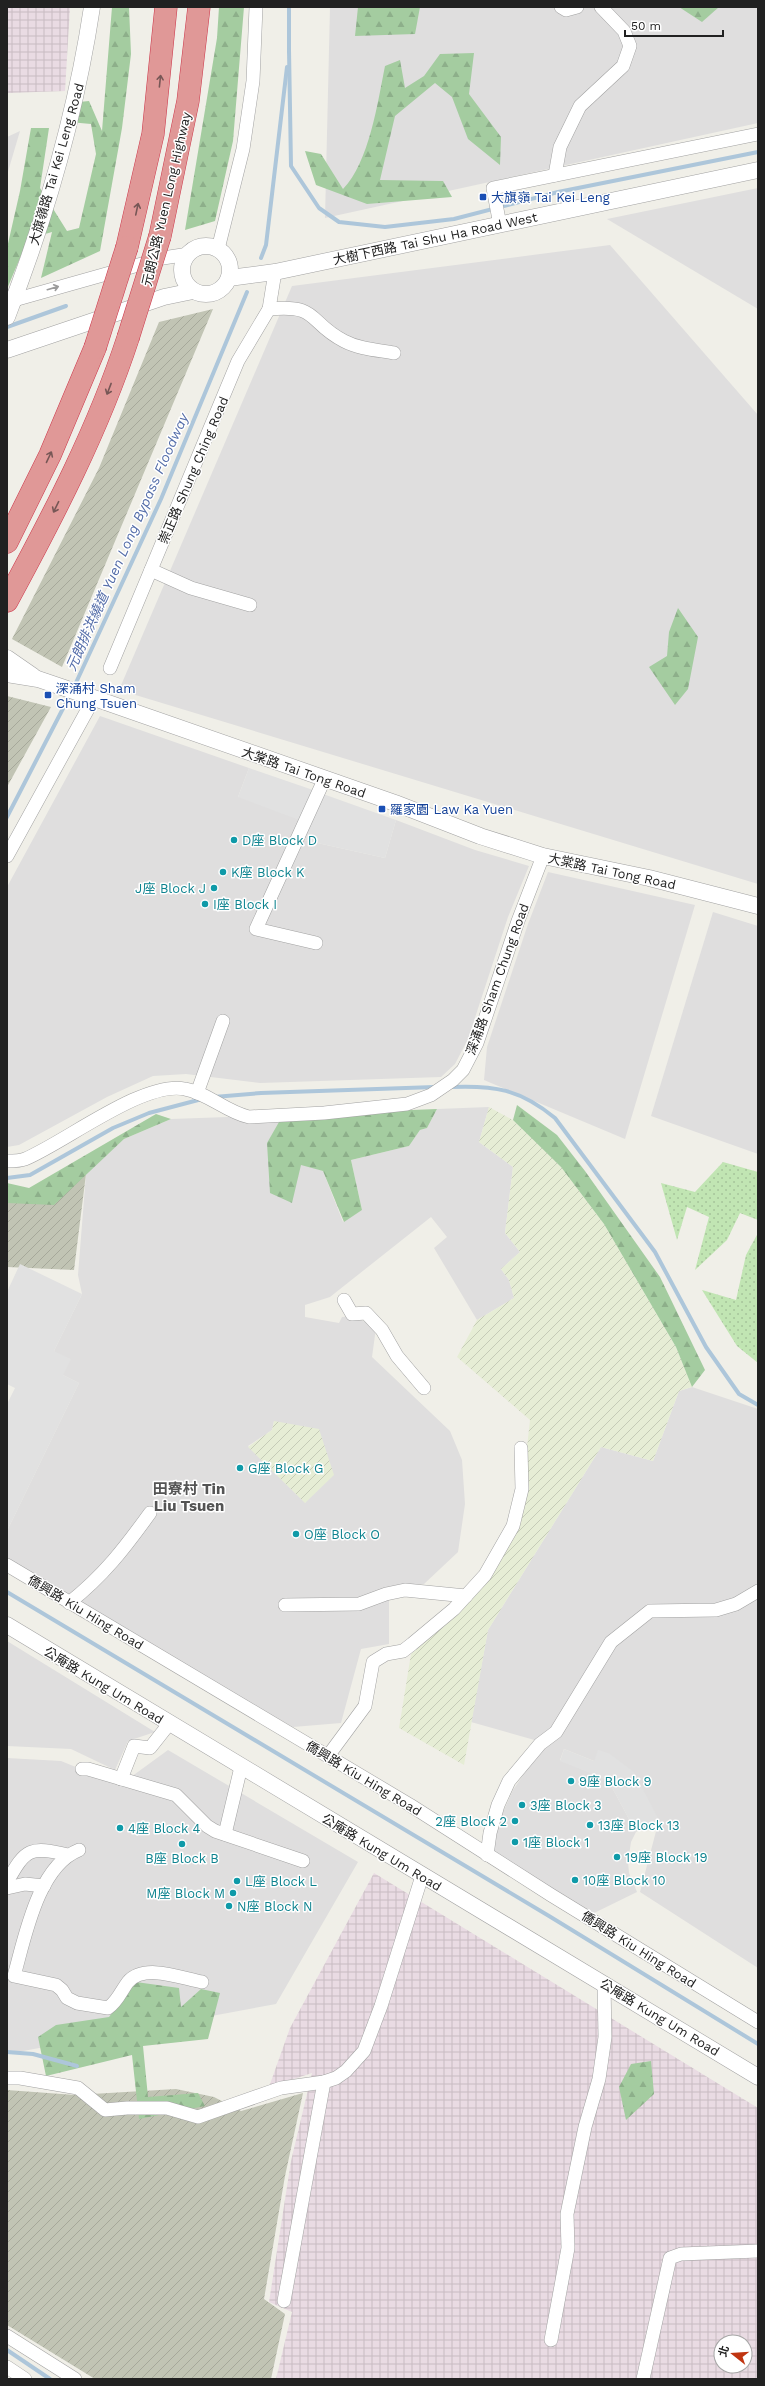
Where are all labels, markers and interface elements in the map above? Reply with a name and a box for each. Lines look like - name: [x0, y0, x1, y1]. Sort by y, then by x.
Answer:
- scale bar: [625, 12, 723, 38]
- text: 50 m: [631, 19, 661, 33]
- one-way arrow: [156, 75, 163, 88]
- street label: 大旗嶺路 Tai Kei Leng Road: [26, 81, 87, 247]
- street label: 元朗公路 Yuen Long Highway: [139, 110, 194, 288]
- place label: 大旗嶺 Tai Kei Leng: [491, 190, 610, 205]
- marker: 大旗嶺 Tai Kei Leng: [478, 192, 488, 202]
- one-way arrow: [134, 203, 142, 216]
- street label: 大樹下西路 Tai Shu Ha Road West: [331, 209, 539, 268]
- one-way arrow: [46, 284, 59, 291]
- one-way arrow: [105, 382, 113, 394]
- street label: 崇正路 Shung Ching Road: [156, 394, 231, 546]
- water label: 元朗排洪繞道 Yuen Long Bypass Floodway: [63, 410, 192, 673]
- one-way arrow: [46, 451, 53, 463]
- one-way arrow: [52, 501, 59, 513]
- place label: 深涌村 Sham Chung Tsuen: [56, 681, 137, 711]
- marker: 深涌村 Sham Chung Tsuen: [43, 690, 53, 700]
- street label: 大棠路 Tai Tong Road: [240, 744, 368, 801]
- place label: 羅家園 Law Ka Yuen: [390, 802, 513, 817]
- marker: 羅家園 Law Ka Yuen: [377, 804, 387, 814]
- place label: D座 Block D: [242, 833, 317, 848]
- marker: D座 Block D: [229, 835, 239, 845]
- street label: 大棠路 Tai Tong Road: [547, 851, 677, 892]
- place label: K座 Block K: [231, 865, 305, 880]
- marker: K座 Block K: [218, 867, 228, 877]
- place label: J座 Block J: [135, 881, 206, 896]
- marker: J座 Block J: [209, 883, 219, 893]
- place label: I座 Block I: [213, 897, 277, 912]
- marker: I座 Block I: [200, 899, 210, 909]
- street label: 深涌路 Sham Chung Road: [463, 901, 532, 1057]
- place label: G座 Block G: [248, 1461, 323, 1476]
- marker: G座 Block G: [235, 1463, 245, 1473]
- district label: 田寮村 Tin Liu Tsuen: [153, 1480, 225, 1515]
- place label: O座 Block O: [304, 1527, 380, 1542]
- marker: O座 Block O: [291, 1529, 301, 1539]
- street label: 僑興路 Kiu Hing Road: [25, 1572, 146, 1653]
- street label: 公庵路 Kung Um Road: [41, 1644, 166, 1727]
- street label: 僑興路 Kiu Hing Road: [303, 1738, 424, 1819]
- place label: 9座 Block 9: [579, 1774, 652, 1789]
- marker: 9座 Block 9: [566, 1776, 576, 1786]
- place label: 3座 Block 3: [530, 1798, 602, 1813]
- marker: 3座 Block 3: [517, 1800, 527, 1810]
- street label: 公庵路 Kung Um Road: [319, 1811, 444, 1894]
- place label: 2座 Block 2: [435, 1814, 507, 1829]
- marker: 2座 Block 2: [510, 1816, 520, 1826]
- place label: 13座 Block 13: [598, 1818, 680, 1833]
- marker: 13座 Block 13: [585, 1820, 595, 1830]
- place label: 4座 Block 4: [128, 1821, 200, 1836]
- marker: 4座 Block 4: [115, 1823, 125, 1833]
- place label: 1座 Block 1: [523, 1835, 589, 1850]
- marker: 1座 Block 1: [510, 1837, 520, 1847]
- marker: B座 Block B: [177, 1839, 187, 1849]
- place label: 19座 Block 19: [625, 1850, 707, 1865]
- place label: B座 Block B: [145, 1851, 219, 1866]
- marker: 19座 Block 19: [612, 1852, 622, 1862]
- place label: 10座 Block 10: [583, 1873, 666, 1888]
- place label: L座 Block L: [245, 1874, 317, 1889]
- marker: 10座 Block 10: [570, 1875, 580, 1885]
- marker: L座 Block L: [232, 1876, 242, 1886]
- place label: M座 Block M: [146, 1886, 225, 1901]
- marker: M座 Block M: [228, 1888, 238, 1898]
- place label: N座 Block N: [237, 1899, 313, 1914]
- marker: N座 Block N: [224, 1901, 234, 1911]
- street label: 僑興路 Kiu Hing Road: [579, 1908, 699, 1991]
- street label: 公庵路 Kung Um Road: [597, 1976, 722, 2059]
- north arrow: [713, 2334, 753, 2374]
- text: 北: [716, 2344, 732, 2358]

